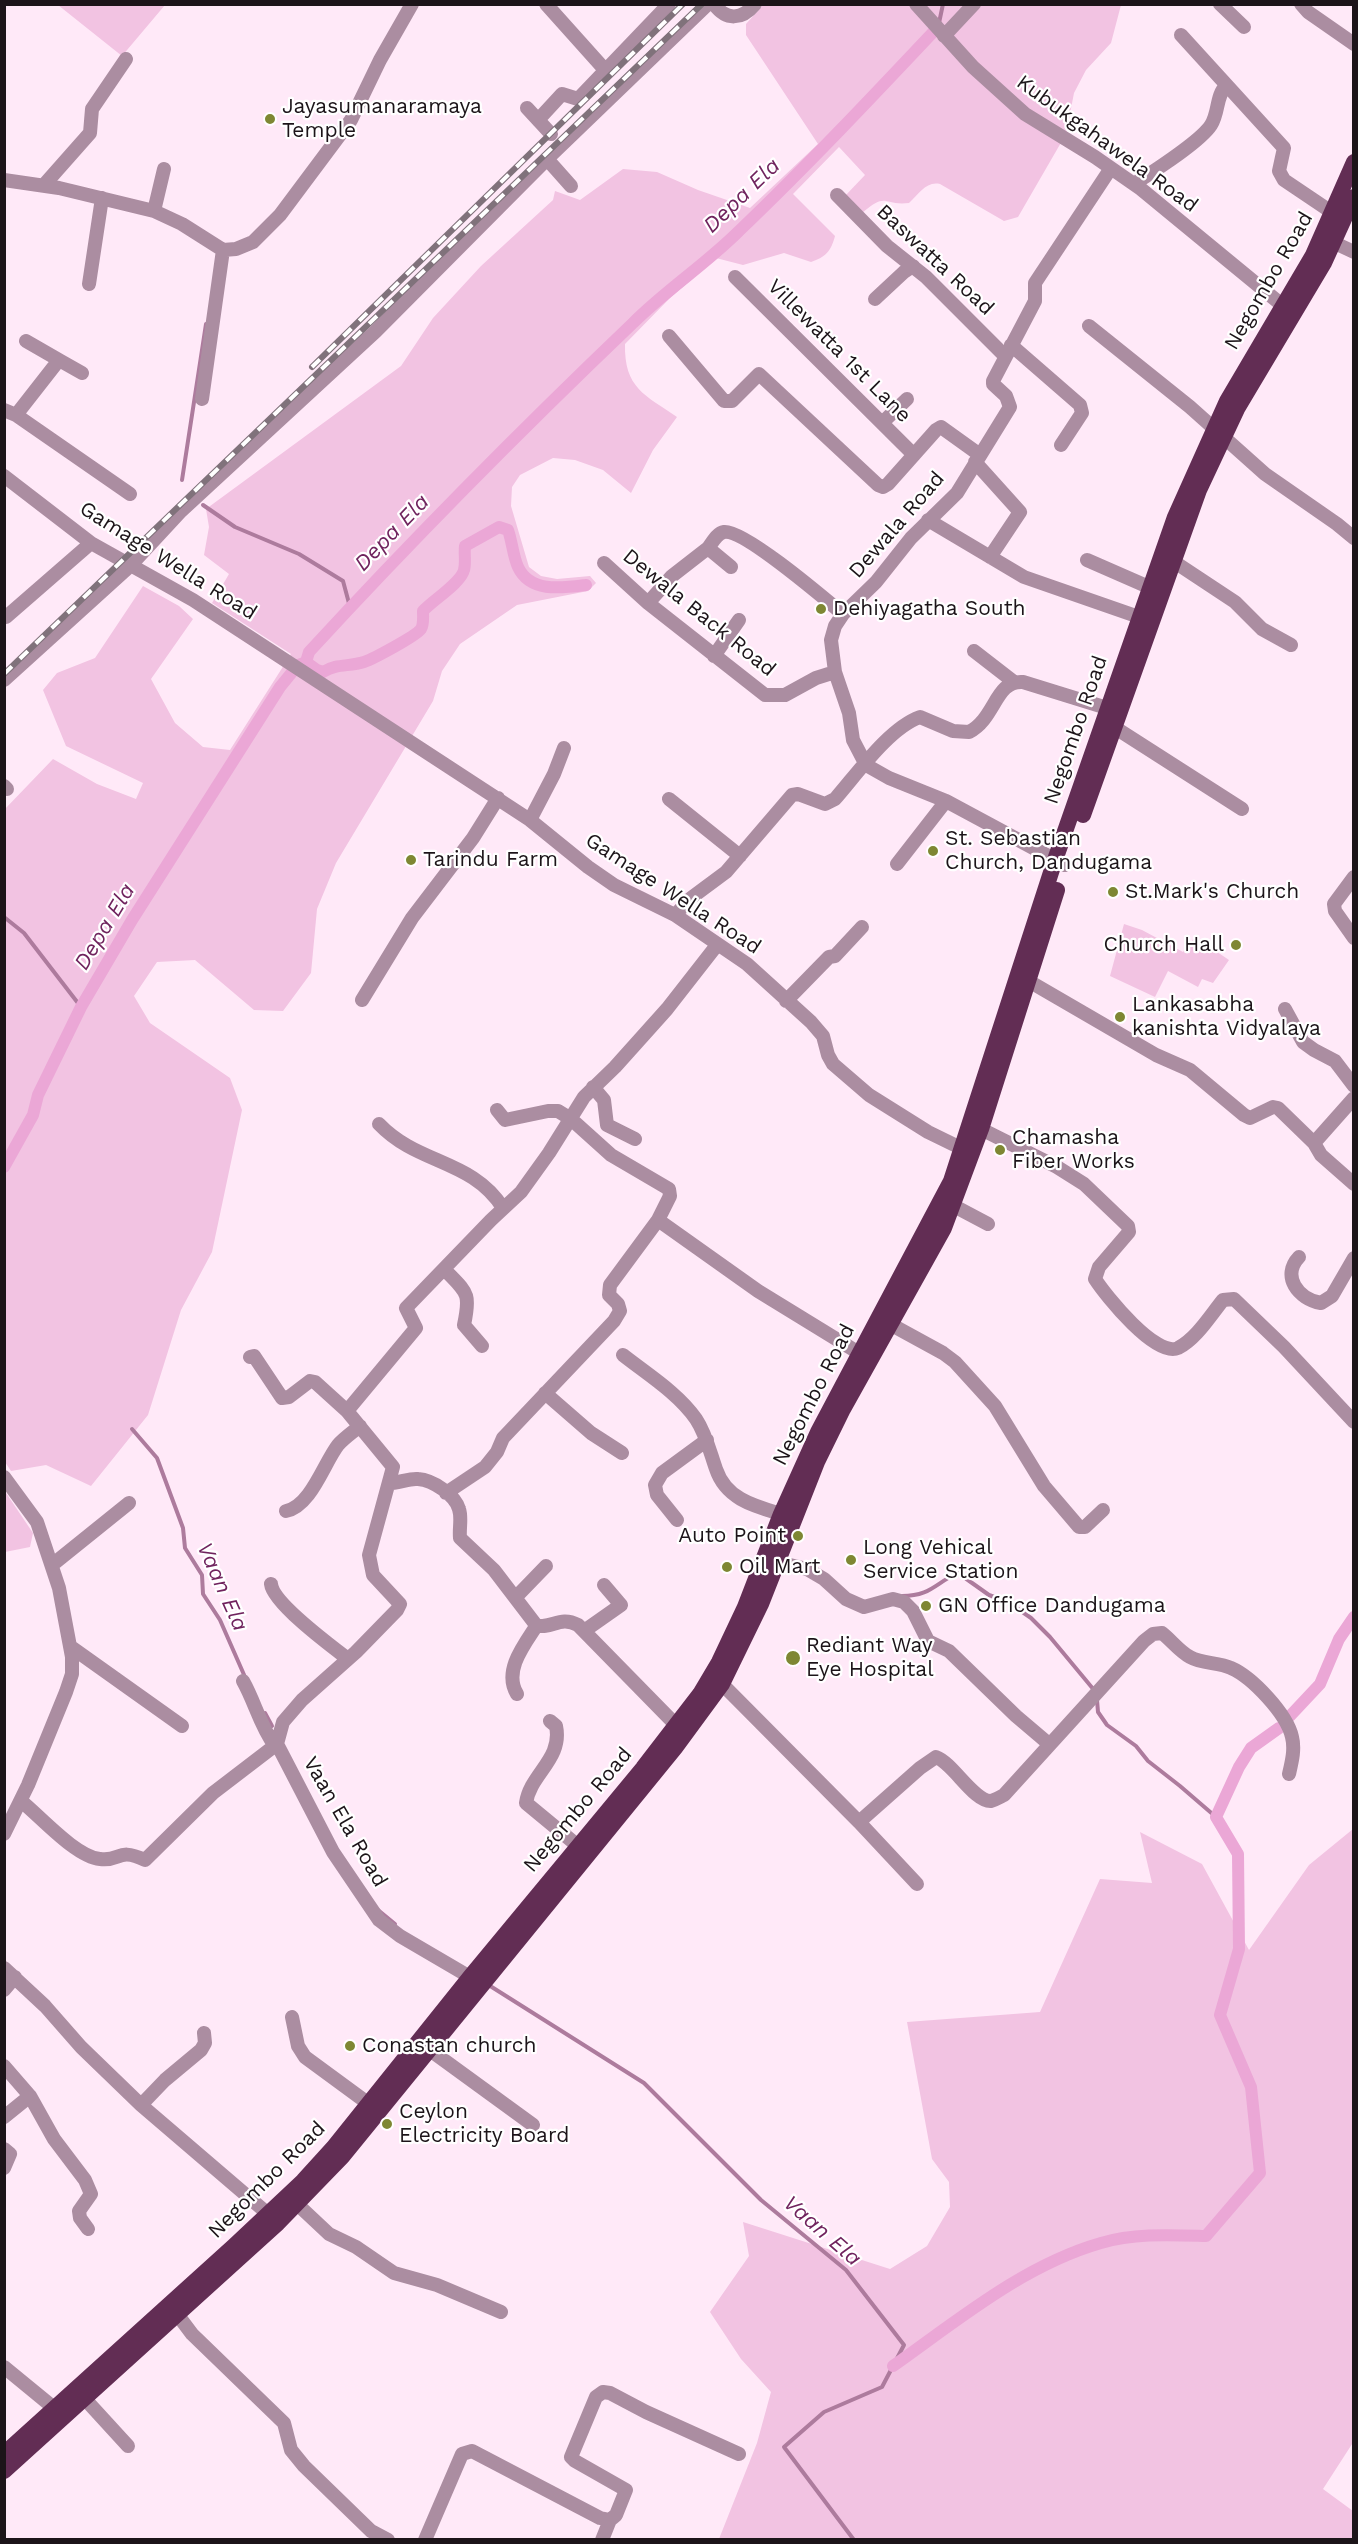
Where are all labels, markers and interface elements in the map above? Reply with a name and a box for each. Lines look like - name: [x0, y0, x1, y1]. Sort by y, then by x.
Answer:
- street label: Kubukgahawela Road: [1011, 70, 1203, 218]
- place label: Jayasumanaramaya Temple: [282, 94, 482, 144]
- marker: Jayasumanaramaya Temple: [263, 112, 277, 126]
- water label: Depa Ela: [698, 153, 786, 239]
- street label: Baswatta Road: [871, 199, 999, 321]
- street label: Negombo Road: [1219, 207, 1319, 355]
- street label: Villewatta 1st Lane: [762, 274, 916, 428]
- street label: Dewala Road: [844, 467, 950, 583]
- water label: Depa Ela: [349, 489, 435, 577]
- street label: Gamage Wella Road: [75, 496, 261, 626]
- street label: Dewala Back Road: [617, 544, 781, 682]
- place label: Dehiyagatha South: [833, 596, 1026, 622]
- marker: Dehiyagatha South: [814, 602, 828, 616]
- street label: Negombo Road: [1039, 652, 1113, 808]
- place label: St. Sebastian Church, Dandugama: [945, 826, 1152, 876]
- street label: Gamage Wella Road: [581, 828, 765, 960]
- marker: St. Sebastian Church, Dandugama: [926, 844, 940, 858]
- place label: Tarindu Farm: [423, 847, 558, 873]
- marker: Tarindu Farm: [404, 853, 418, 867]
- water label: Depa Ela: [69, 879, 141, 975]
- place label: St.Mark's Church: [1125, 879, 1299, 905]
- marker: St.Mark's Church: [1106, 885, 1120, 899]
- place label: Church Hall: [1103, 932, 1224, 958]
- marker: Church Hall: [1229, 938, 1243, 952]
- place label: Lankasabha kanishta Vidyalaya: [1132, 992, 1321, 1042]
- marker: Lankasabha kanishta Vidyalaya: [1113, 1010, 1127, 1024]
- place label: Chamasha Fiber Works: [1012, 1125, 1135, 1175]
- marker: Chamasha Fiber Works: [993, 1143, 1007, 1157]
- street label: Negombo Road: [768, 1320, 860, 1470]
- place label: Auto Point: [678, 1523, 786, 1549]
- marker: Auto Point: [791, 1529, 805, 1543]
- place label: Long Vehical Service Station: [863, 1535, 1018, 1585]
- water label: Vaan Ela: [191, 1539, 253, 1635]
- marker: Long Vehical Service Station: [844, 1553, 858, 1567]
- place label: Oil Mart: [739, 1554, 820, 1580]
- marker: Oil Mart: [720, 1560, 734, 1574]
- place label: GN Office Dandugama: [938, 1593, 1166, 1619]
- marker: GN Office Dandugama: [919, 1599, 933, 1613]
- place label: Rediant Way Eye Hospital: [806, 1633, 934, 1683]
- marker: Rediant Way Eye Hospital: [784, 1649, 802, 1667]
- street label: Negombo Road: [518, 1742, 638, 1878]
- street label: Vaan Ela Road: [297, 1752, 393, 1892]
- place label: Conastan church: [362, 2033, 537, 2059]
- marker: Conastan church: [343, 2039, 357, 2053]
- place label: Ceylon Electricity Board: [399, 2099, 569, 2149]
- street label: Negombo Road: [203, 2116, 331, 2244]
- marker: Ceylon Electricity Board: [380, 2117, 394, 2131]
- water label: Vaan Ela: [778, 2190, 866, 2272]

